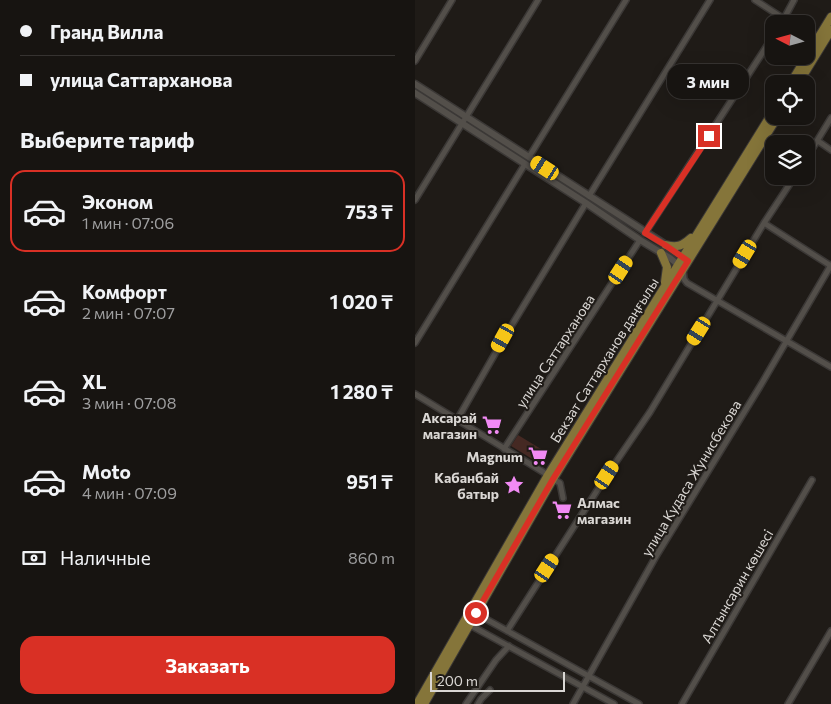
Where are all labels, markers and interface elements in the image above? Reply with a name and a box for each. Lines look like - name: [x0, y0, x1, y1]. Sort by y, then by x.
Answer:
- north arrow: [765, 15, 815, 65]
- map controls: [765, 15, 815, 185]
- text: Гранд Вилла: [50, 20, 163, 43]
- callout: 3 мин: [668, 64, 750, 98]
- text: улица Саттарханова: [50, 68, 232, 91]
- text: 3 мин: [687, 72, 729, 91]
- button: locate: [765, 75, 815, 125]
- route end: [698, 125, 720, 147]
- text: Выберите тариф: [20, 126, 194, 153]
- button: layers: [765, 135, 815, 185]
- car: [528, 154, 561, 182]
- icon: car: [22, 189, 67, 234]
- text: Эконом: [82, 190, 153, 213]
- text: 753 ₸: [345, 200, 393, 223]
- text: 1 мин · 07:06: [82, 213, 174, 232]
- car: [730, 237, 759, 271]
- car: [606, 253, 635, 287]
- street label: Бекзат Саттарханов даңғылы: [546, 274, 662, 446]
- icon: car: [22, 279, 67, 324]
- text: Комфорт: [82, 280, 167, 303]
- text: 1 020 ₸: [330, 290, 393, 313]
- street label: улица Саттарханова: [512, 291, 598, 411]
- text: 2 мин · 07:07: [82, 303, 175, 322]
- car: [684, 314, 713, 348]
- car: [489, 321, 516, 355]
- icon: car: [22, 369, 67, 414]
- text: XL: [82, 370, 107, 393]
- text: 1 280 ₸: [330, 380, 393, 403]
- text: 3 мин · 07:08: [82, 393, 177, 412]
- street label: улица Кудаса Жунисбекова: [638, 397, 744, 559]
- place label: Аксарай магазин: [422, 409, 477, 442]
- supermarket icon: Аксарай магазин: [481, 414, 503, 436]
- supermarket icon: Magnum: [527, 445, 549, 467]
- place label: Magnum: [466, 448, 523, 465]
- car: [592, 458, 621, 492]
- icon: car: [22, 459, 67, 504]
- text: Moto: [82, 460, 131, 483]
- place label: Кабанбай батыр: [434, 469, 499, 502]
- text: 951 ₸: [346, 470, 393, 493]
- place icon: Кабанбай батыр: [503, 474, 525, 496]
- text: 4 мин · 07:09: [82, 483, 177, 502]
- place label: Алмас магазин: [577, 494, 631, 527]
- supermarket icon: Алмас магазин: [551, 499, 573, 521]
- street label: Алтынсарин көшесі: [697, 526, 777, 646]
- icon: cash: [20, 544, 48, 572]
- text: Наличные: [60, 546, 151, 569]
- text: 860 m: [348, 548, 395, 567]
- car: [532, 551, 561, 585]
- route start: [465, 602, 487, 624]
- button: Заказать: [20, 636, 395, 694]
- scale bar: [430, 669, 565, 692]
- text: 200 m: [437, 672, 478, 689]

